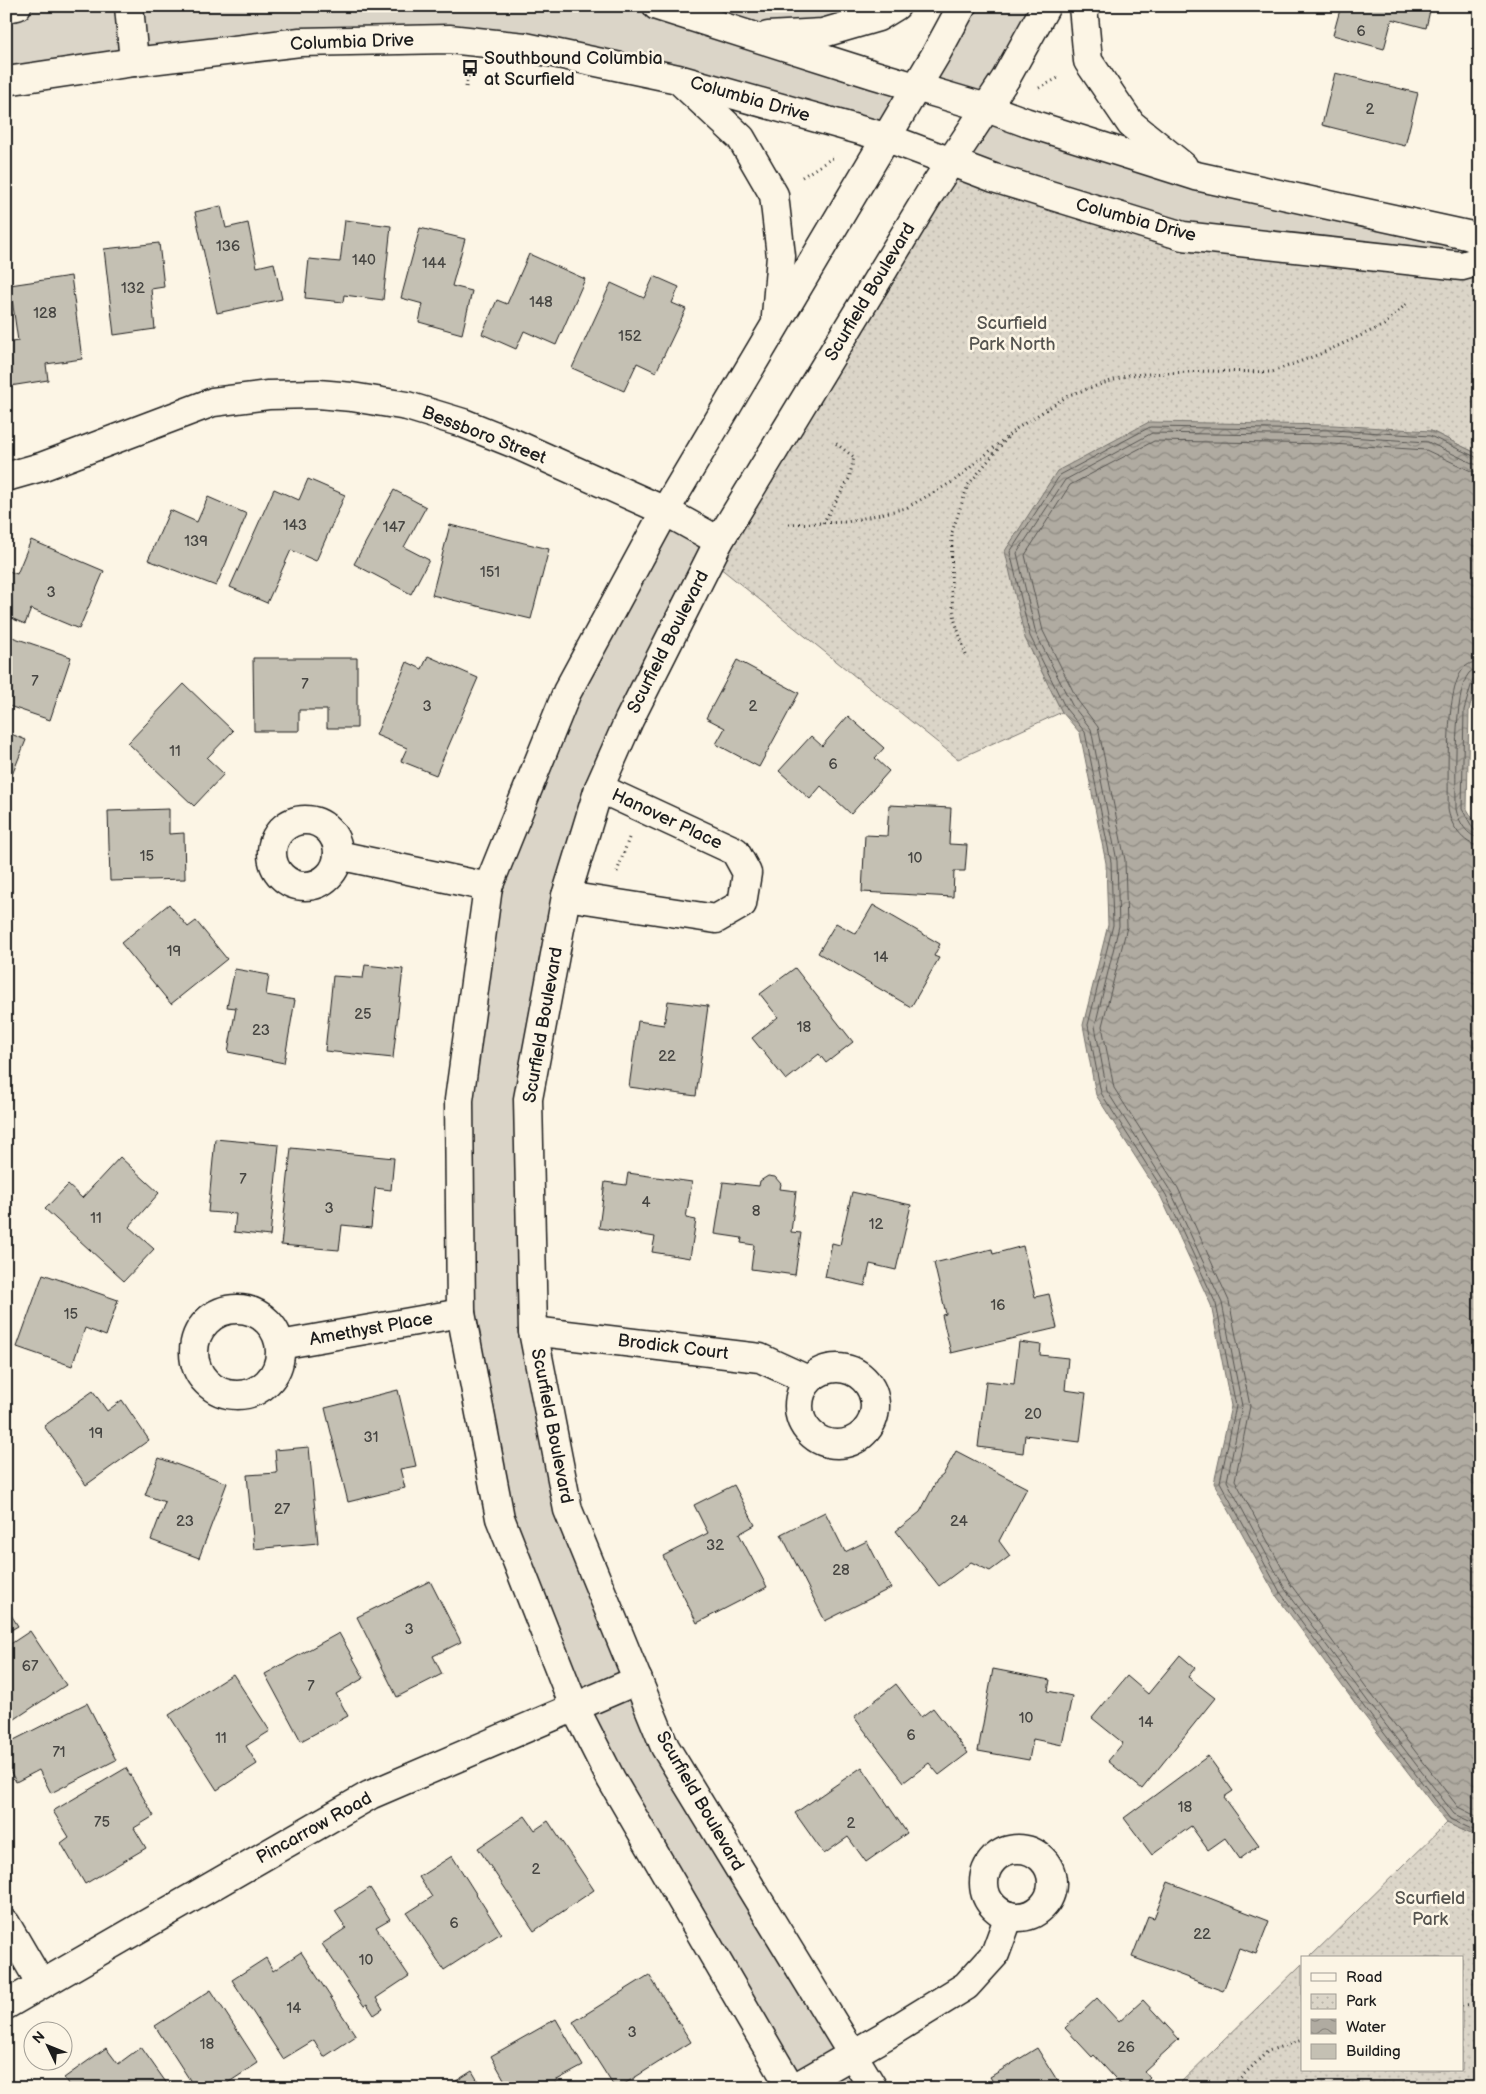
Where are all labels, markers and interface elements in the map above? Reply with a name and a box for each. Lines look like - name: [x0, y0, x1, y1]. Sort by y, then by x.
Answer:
- house number: 6: [1356, 22, 1366, 41]
- street label: Columbia Drive: [290, 29, 415, 55]
- place label: Southbound Columbia at Scurfield: [484, 48, 663, 90]
- bus stop icon: Southbound Columbia at Scurfield: [460, 58, 480, 78]
- street label: Columbia Drive: [688, 72, 813, 126]
- house number: 2: [1366, 100, 1375, 119]
- street label: Columbia Drive: [1073, 194, 1199, 246]
- street label: Scurfield Boulevard: [820, 219, 920, 365]
- house number: 136: [216, 237, 240, 256]
- house number: 140: [352, 251, 376, 270]
- house number: 144: [422, 254, 446, 273]
- house number: 132: [121, 279, 145, 298]
- house number: 148: [529, 293, 553, 312]
- house number: 128: [33, 304, 57, 323]
- park label: Scurfield Park North: [969, 313, 1055, 355]
- house number: 152: [618, 327, 642, 346]
- street label: Bessboro Street: [419, 402, 550, 469]
- house number: 143: [283, 516, 307, 535]
- house number: 147: [383, 518, 406, 537]
- house number: 139: [184, 532, 208, 551]
- house number: 151: [480, 563, 500, 582]
- street label: Scurfield Boulevard: [623, 567, 713, 717]
- house number: 3: [46, 583, 56, 602]
- house number: 7: [31, 672, 39, 691]
- house number: 7: [301, 675, 309, 694]
- house number: 3: [422, 697, 432, 716]
- house number: 2: [749, 697, 758, 716]
- house number: 11: [169, 742, 181, 761]
- house number: 6: [828, 755, 838, 774]
- street label: Hanover Place: [608, 784, 726, 854]
- house number: 15: [140, 847, 154, 866]
- house number: 10: [908, 849, 922, 868]
- house number: 19: [167, 942, 181, 961]
- street label: Scurfield Boulevard: [519, 946, 567, 1104]
- house number: 14: [874, 948, 888, 967]
- house number: 25: [354, 1005, 372, 1024]
- house number: 18: [797, 1018, 812, 1037]
- house number: 23: [252, 1021, 270, 1040]
- house number: 22: [658, 1047, 676, 1066]
- house number: 7: [239, 1170, 247, 1189]
- house number: 4: [641, 1193, 651, 1212]
- house number: 3: [324, 1199, 334, 1218]
- house number: 8: [752, 1202, 761, 1221]
- house number: 11: [90, 1209, 102, 1228]
- house number: 12: [869, 1215, 883, 1234]
- house number: 16: [991, 1296, 1005, 1315]
- house number: 15: [64, 1305, 78, 1324]
- street label: Amethyst Place: [308, 1308, 435, 1350]
- street label: Brodick Court: [616, 1330, 730, 1364]
- street label: Scurfield Boulevard: [527, 1347, 577, 1505]
- house number: 20: [1024, 1405, 1042, 1424]
- house number: 19: [89, 1424, 103, 1443]
- house number: 31: [363, 1428, 379, 1447]
- house number: 27: [274, 1500, 291, 1519]
- house number: 23: [176, 1512, 194, 1531]
- house number: 24: [950, 1512, 968, 1531]
- house number: 32: [706, 1536, 724, 1555]
- house number: 28: [832, 1561, 850, 1580]
- house number: 3: [404, 1620, 414, 1639]
- house number: 67: [22, 1657, 39, 1676]
- house number: 7: [307, 1677, 315, 1696]
- house number: 10: [1019, 1709, 1033, 1728]
- house number: 14: [1139, 1713, 1153, 1732]
- house number: 6: [906, 1726, 916, 1745]
- street label: Scurfield Boulevard: [652, 1728, 748, 1874]
- house number: 11: [215, 1729, 227, 1748]
- house number: 71: [52, 1743, 66, 1762]
- street label: Pincarrow Road: [253, 1788, 375, 1868]
- house number: 18: [1178, 1798, 1193, 1817]
- house number: 75: [94, 1813, 110, 1832]
- house number: 2: [847, 1814, 856, 1833]
- house number: 2: [532, 1860, 541, 1879]
- park label: Scurfield Park: [1395, 1888, 1465, 1930]
- house number: 6: [449, 1914, 459, 1933]
- house number: 22: [1193, 1925, 1211, 1944]
- house number: 10: [359, 1951, 373, 1970]
- legend: [1301, 1956, 1464, 2072]
- text: Road: [1346, 1968, 1382, 1987]
- text: Park: [1346, 1992, 1377, 2011]
- house number: 14: [287, 1999, 301, 2018]
- text: Water: [1346, 2018, 1386, 2037]
- north arrow: [22, 2022, 72, 2072]
- house number: 3: [627, 2023, 637, 2042]
- text: N: [29, 2028, 49, 2047]
- house number: 18: [200, 2035, 215, 2054]
- house number: 26: [1117, 2038, 1135, 2057]
- text: Building: [1346, 2042, 1401, 2061]

